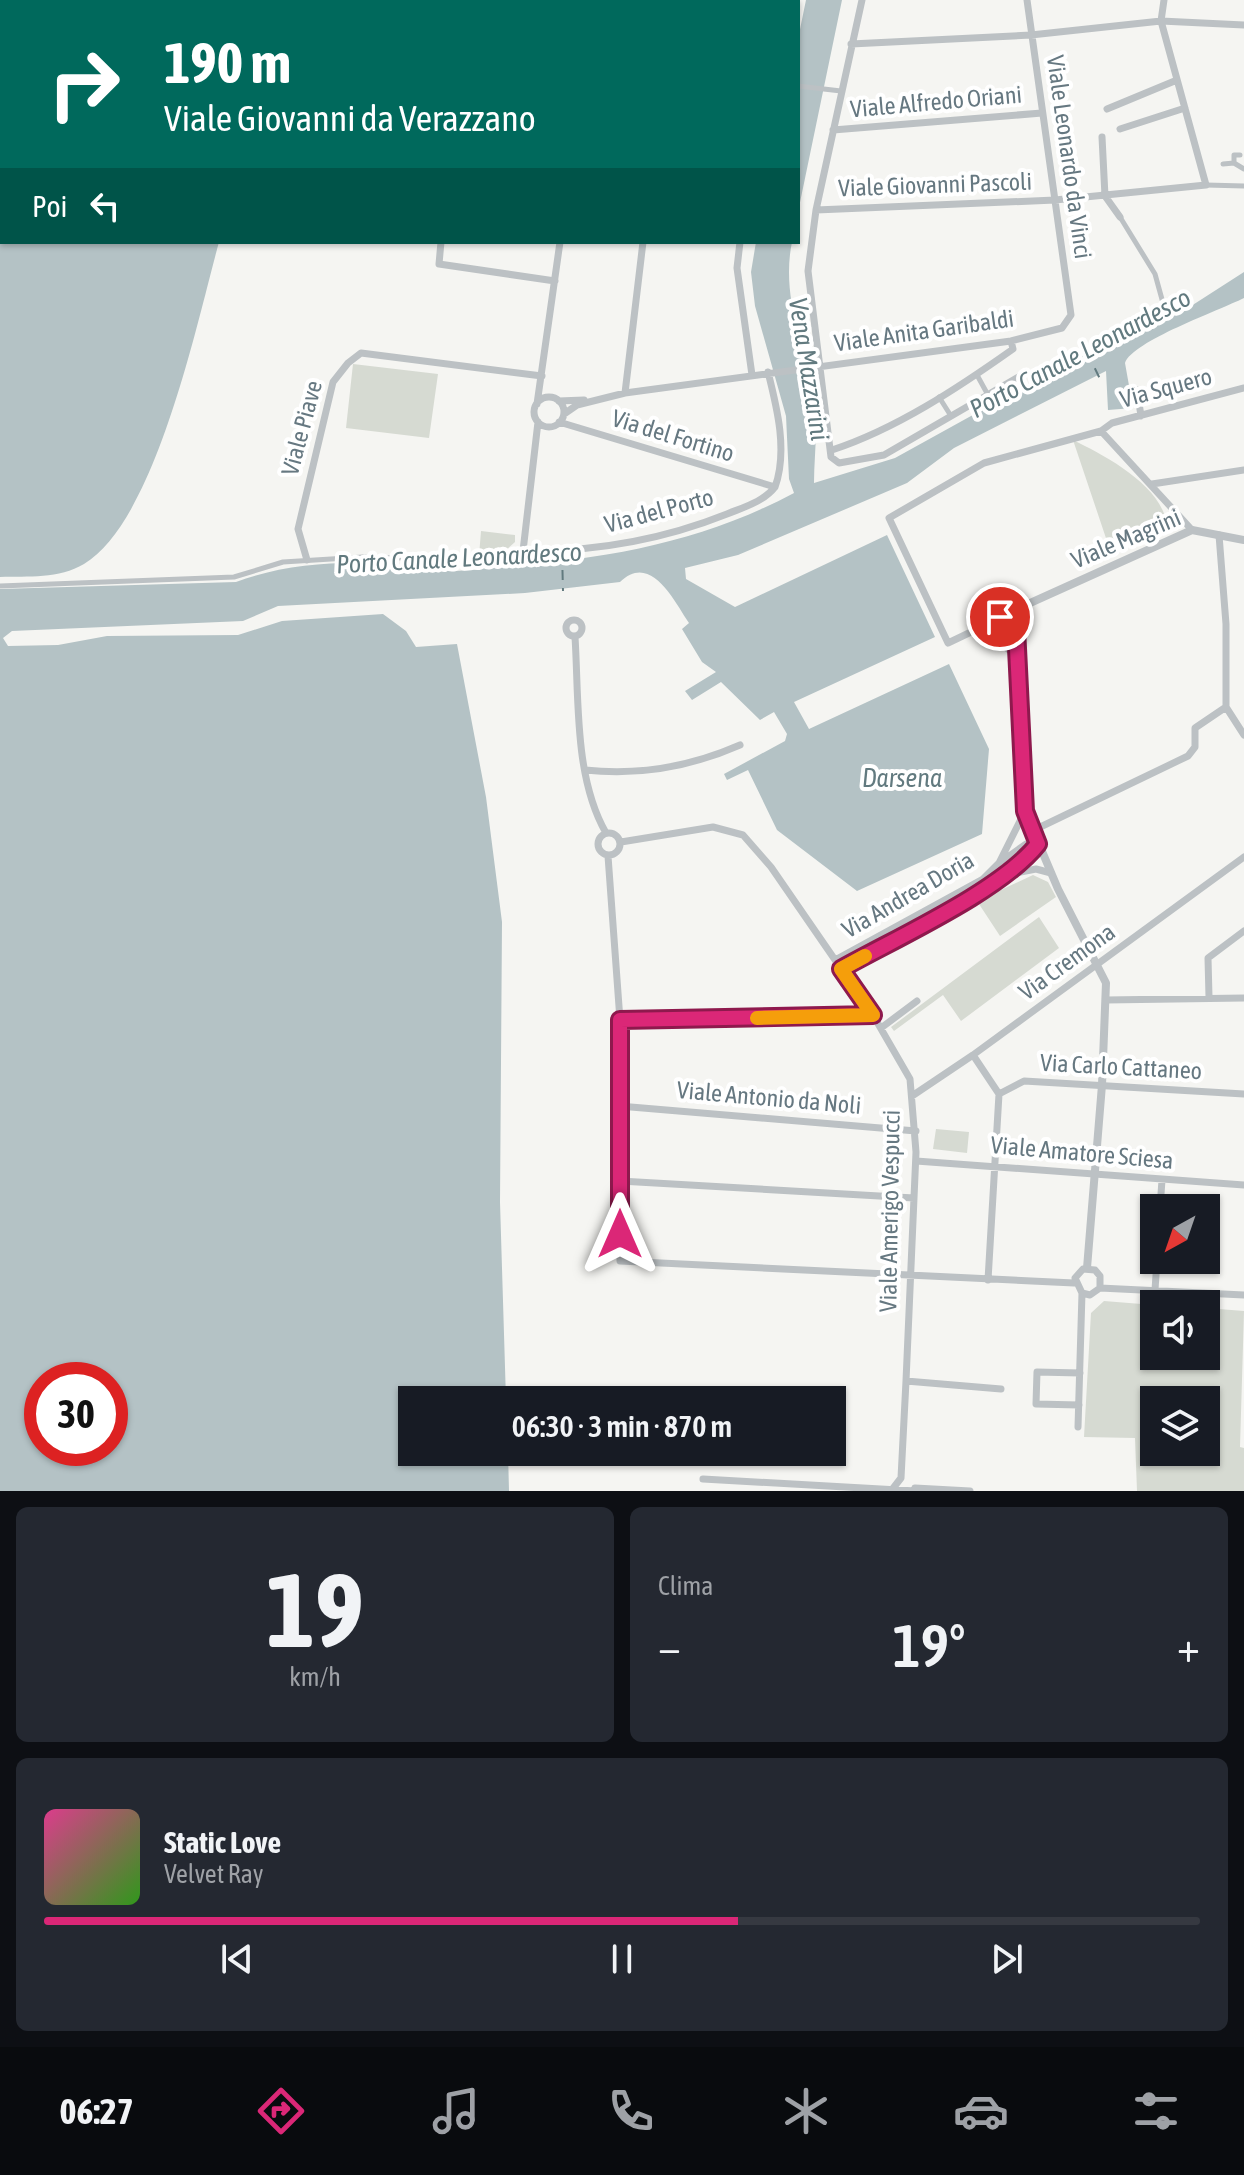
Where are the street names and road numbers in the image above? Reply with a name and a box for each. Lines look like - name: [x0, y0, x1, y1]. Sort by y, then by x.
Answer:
- street label: Viale Leonardo da Vinci: [1042, 54, 1097, 260]
- street label: Viale Alfredo Oriani: [849, 81, 1023, 122]
- street label: Viale Giovanni Pascoli: [838, 168, 1032, 201]
- street label: Viale Anita Garibaldi: [832, 305, 1015, 356]
- street label: Via Squero: [1117, 362, 1215, 413]
- street label: Viale Piave: [276, 377, 327, 478]
- street label: Via del Fortino: [609, 404, 737, 467]
- street label: Via del Porto: [602, 483, 716, 538]
- street label: Viale Magrini: [1067, 503, 1185, 574]
- street label: Via Andrea Doria: [837, 846, 978, 943]
- street label: Via Cremona: [1014, 918, 1120, 1005]
- street label: Via Carlo Cattaneo: [1039, 1049, 1203, 1084]
- street label: Viale Antonio da Noli: [676, 1076, 862, 1119]
- street label: Viale Amerigo Vespucci: [874, 1110, 905, 1312]
- street label: Viale Amatore Sciesa: [990, 1131, 1174, 1174]

